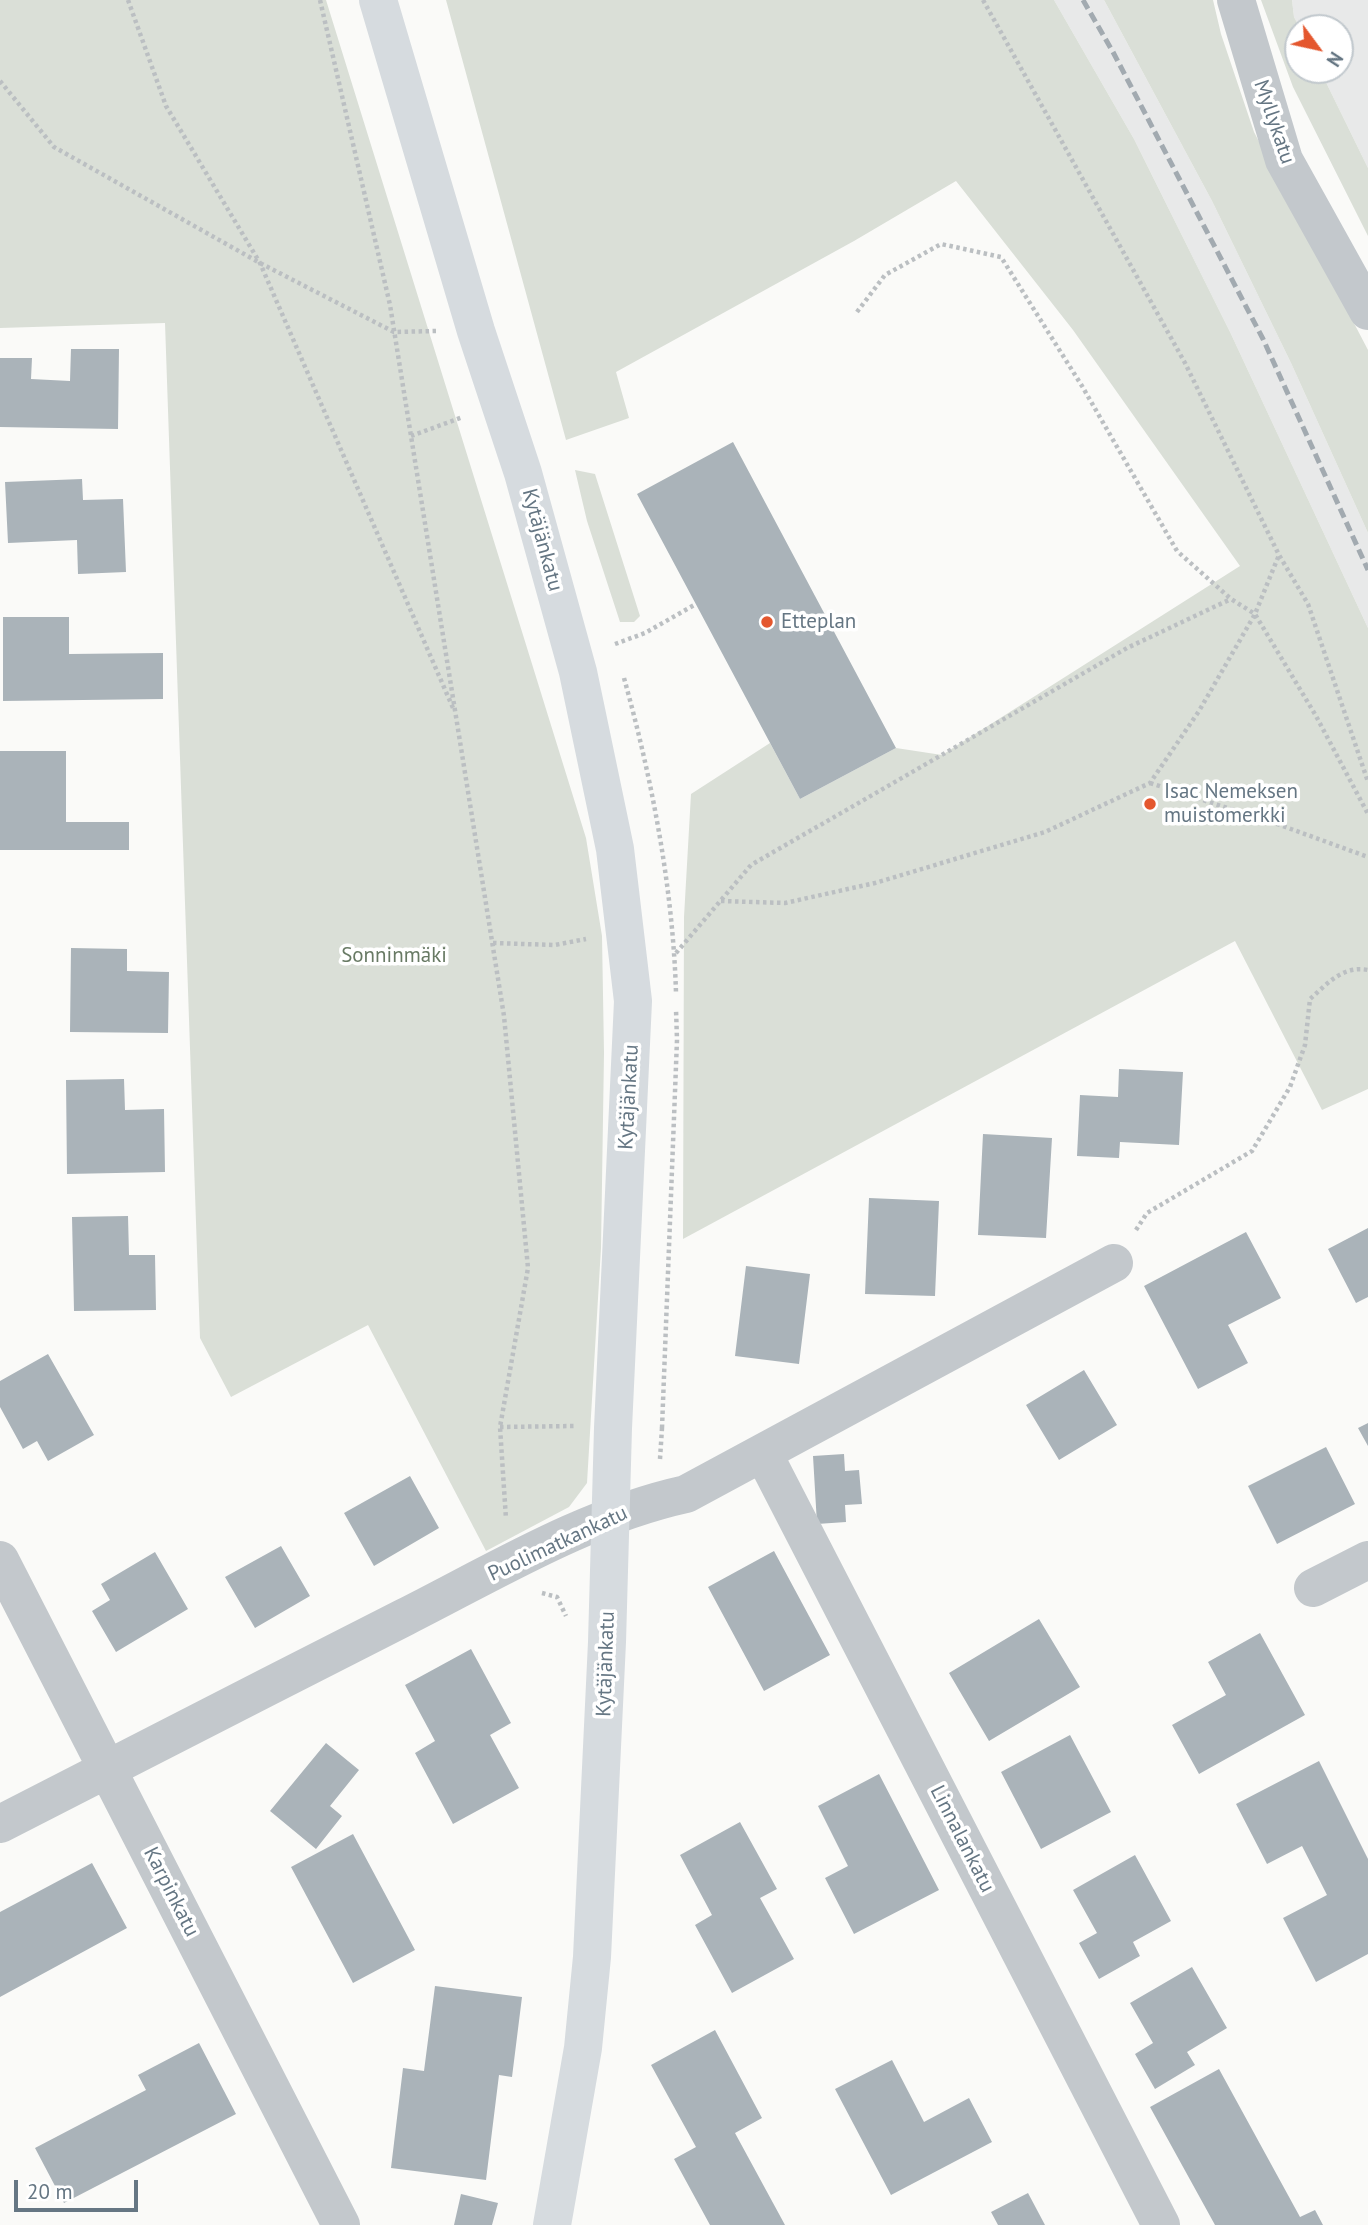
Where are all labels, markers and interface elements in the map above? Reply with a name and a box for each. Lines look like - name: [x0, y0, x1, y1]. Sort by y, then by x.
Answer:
- north arrow: [1284, 14, 1354, 84]
- text: N: [1321, 48, 1348, 71]
- street label: Myllykatu: [1248, 77, 1300, 167]
- street label: Kytäjänkatu: [516, 486, 568, 594]
- place label: Etteplan: [781, 609, 856, 635]
- marker: Etteplan: [759, 614, 775, 630]
- place label: Isac Nemeksen muistomerkki: [1164, 779, 1298, 829]
- marker: Isac Nemeksen muistomerkki: [1142, 796, 1158, 812]
- park label: Sonninmäki: [341, 943, 447, 969]
- street label: Kytäjänkatu: [614, 1044, 644, 1150]
- street label: Puolimatkankatu: [484, 1501, 632, 1587]
- street label: Kytäjänkatu: [592, 1611, 620, 1717]
- street label: Linnalankatu: [924, 1781, 1000, 1897]
- street label: Karpinkatu: [138, 1843, 204, 1941]
- scale bar: [18, 2166, 142, 2210]
- text: 20 m: [27, 2178, 73, 2205]

